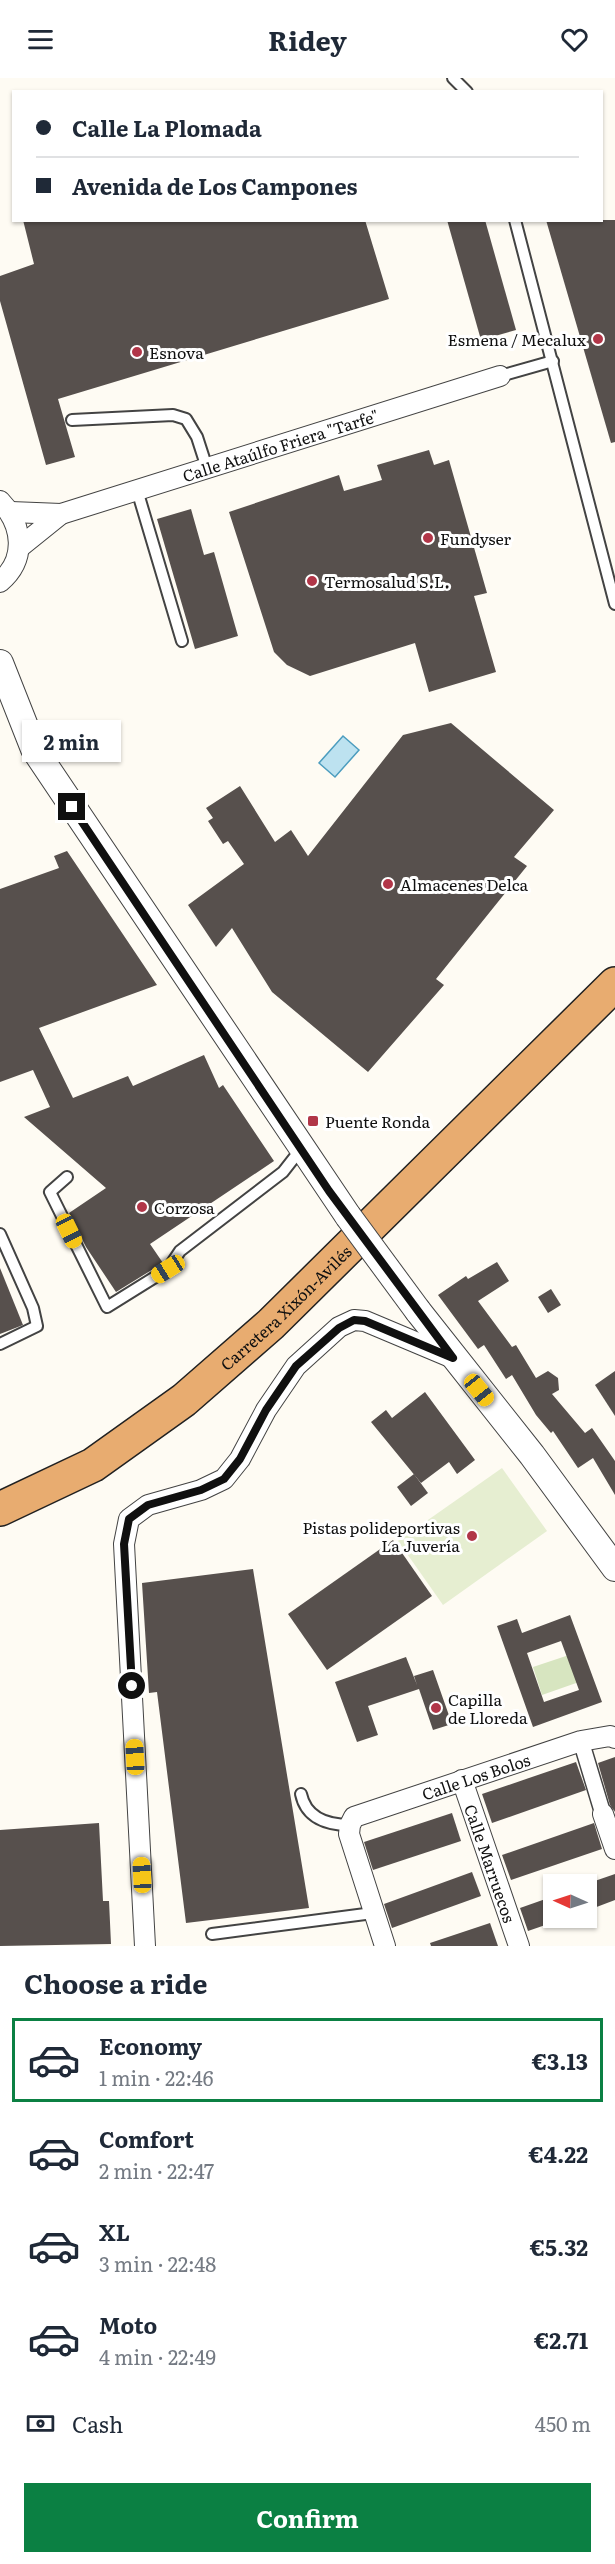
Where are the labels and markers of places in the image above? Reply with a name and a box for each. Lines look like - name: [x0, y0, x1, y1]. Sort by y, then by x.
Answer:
- place label: Esmena / Mecalux: [448, 327, 587, 351]
- marker: Esmena / Mecalux: [591, 332, 605, 346]
- place label: Esnova: [149, 340, 204, 364]
- marker: Esnova: [130, 345, 144, 359]
- place label: Fundyser: [440, 526, 512, 550]
- marker: Fundyser: [421, 531, 435, 545]
- place label: Termosalud S.L.: [324, 569, 450, 593]
- marker: Termosalud S.L.: [305, 574, 319, 588]
- place label: Almacenes Delca: [400, 872, 529, 896]
- marker: Almacenes Delca: [381, 877, 395, 891]
- place label: Puente Ronda: [325, 1109, 431, 1133]
- marker: Puente Ronda: [306, 1114, 320, 1128]
- place label: Corzosa: [154, 1195, 215, 1219]
- marker: Corzosa: [135, 1200, 149, 1214]
- place label: Pistas polideportivas La Juvería: [302, 1515, 460, 1557]
- marker: Pistas polideportivas La Juvería: [465, 1529, 479, 1543]
- place label: Capilla de Lloreda: [448, 1687, 528, 1729]
- marker: Capilla de Lloreda: [429, 1701, 443, 1715]

